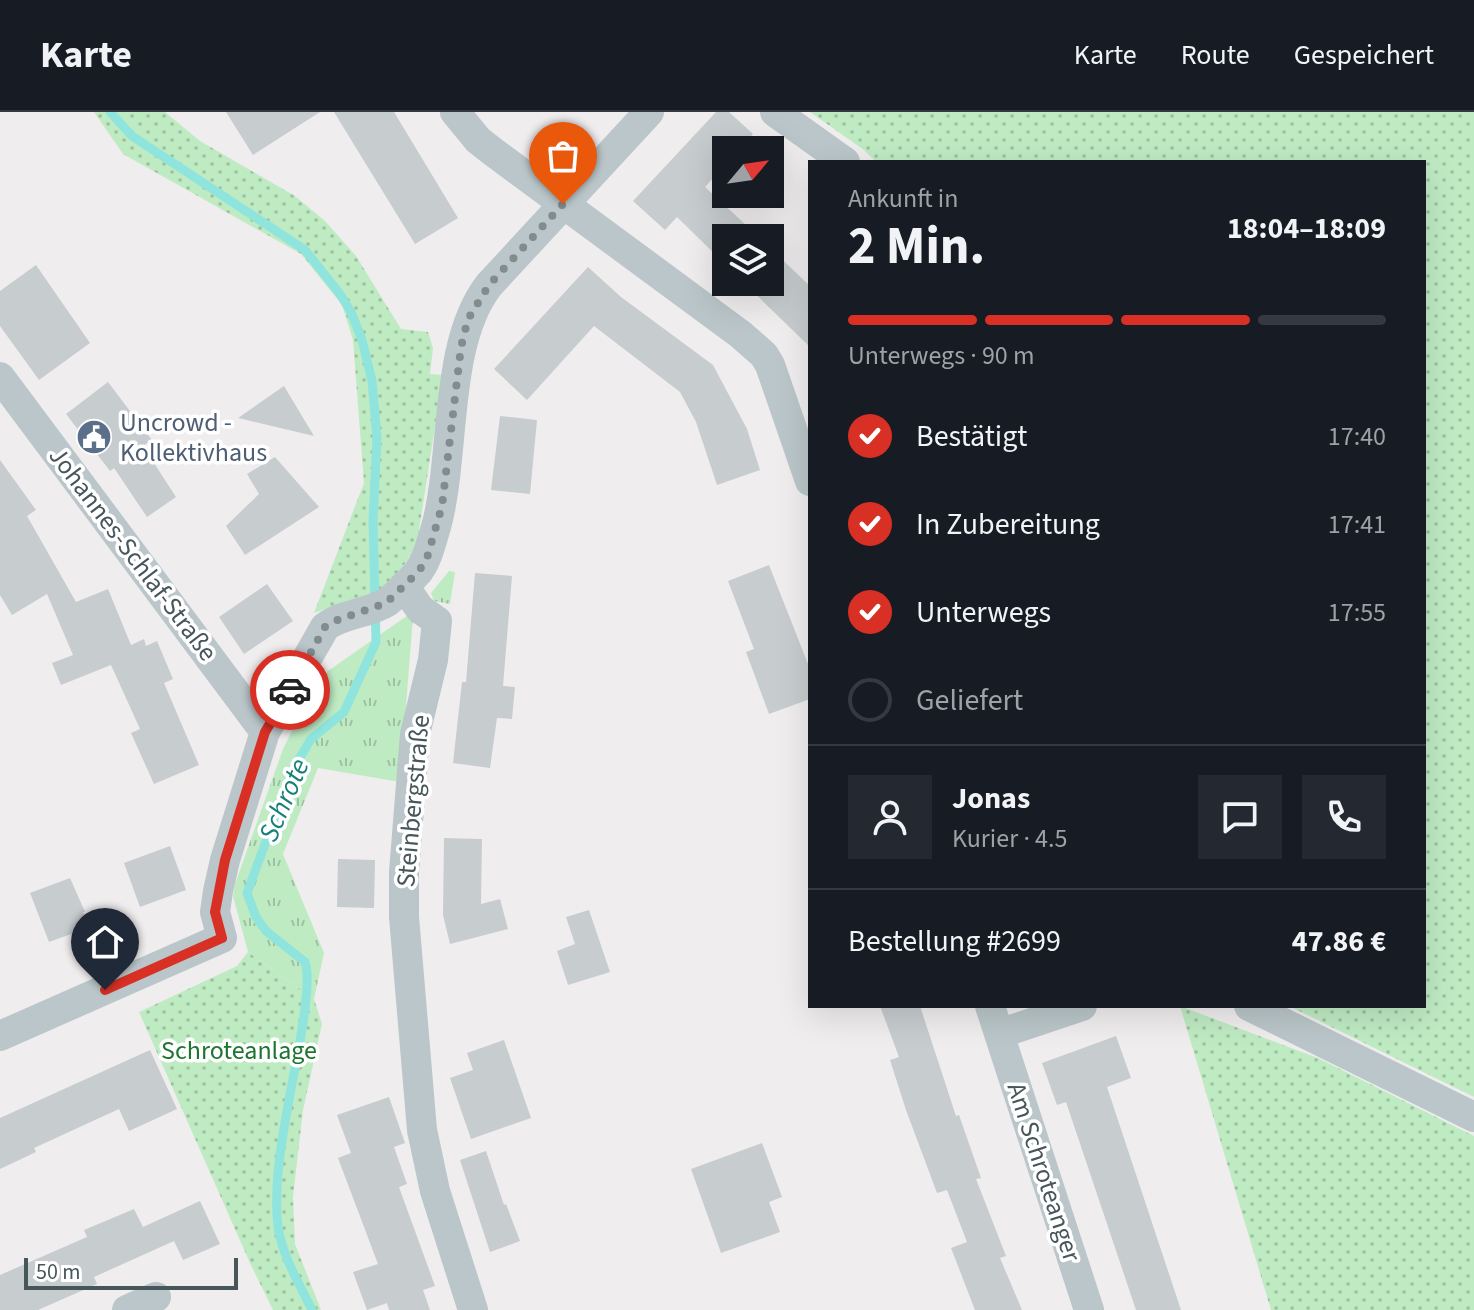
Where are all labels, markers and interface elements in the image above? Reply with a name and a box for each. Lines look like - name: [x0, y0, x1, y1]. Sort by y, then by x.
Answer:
- text: Karte: [40, 28, 132, 82]
- text: Karte: [1074, 35, 1137, 75]
- text: Route: [1181, 35, 1250, 75]
- text: Gespeichert: [1294, 35, 1434, 75]
- pin: [529, 122, 597, 204]
- icon: bag: [541, 134, 585, 178]
- north arrow: [712, 136, 784, 208]
- map controls: [712, 136, 784, 296]
- text: Ankunft in: [848, 180, 958, 217]
- text: 18:04–18:09: [1227, 207, 1386, 250]
- text: 2 Min.: [848, 210, 985, 284]
- button: layers: [712, 224, 784, 296]
- text: Unterwegs · 90 m: [848, 337, 1035, 374]
- place label: Uncrowd - Kollektivhaus: [120, 404, 267, 471]
- icon: check: [848, 414, 892, 458]
- text: Bestätigt: [916, 415, 1027, 458]
- public building icon: Uncrowd - Kollektivhaus: [75, 418, 113, 456]
- text: 17:40: [1328, 418, 1386, 455]
- street label: Johannes-Schlaf-Straße: [40, 439, 226, 669]
- icon: check: [848, 502, 892, 546]
- text: In Zubereitung: [916, 503, 1100, 546]
- text: 17:41: [1328, 506, 1386, 543]
- icon: check: [848, 590, 892, 634]
- text: Unterwegs: [916, 591, 1051, 634]
- text: 17:55: [1328, 594, 1386, 631]
- courier: [250, 650, 330, 730]
- icon: car: [268, 668, 312, 712]
- text: Geliefert: [916, 679, 1023, 722]
- street label: Steinbergstraße: [387, 713, 439, 889]
- water label: Schrote: [249, 752, 319, 848]
- button: person: [848, 775, 932, 859]
- button: chat: [1198, 775, 1282, 859]
- button: phone: [1302, 775, 1386, 859]
- text: Jonas: [952, 777, 1030, 820]
- text: Kurier · 4.5: [952, 820, 1067, 857]
- pin: [71, 908, 139, 990]
- icon: home: [83, 920, 127, 964]
- text: Bestellung #2699: [848, 920, 1061, 963]
- text: 47.86 €: [1292, 920, 1386, 963]
- park label: Schroteanlage: [161, 1032, 317, 1069]
- street label: Am Schroteanger: [998, 1078, 1091, 1267]
- scale bar: [24, 1254, 238, 1290]
- text: 50 m: [36, 1256, 81, 1288]

